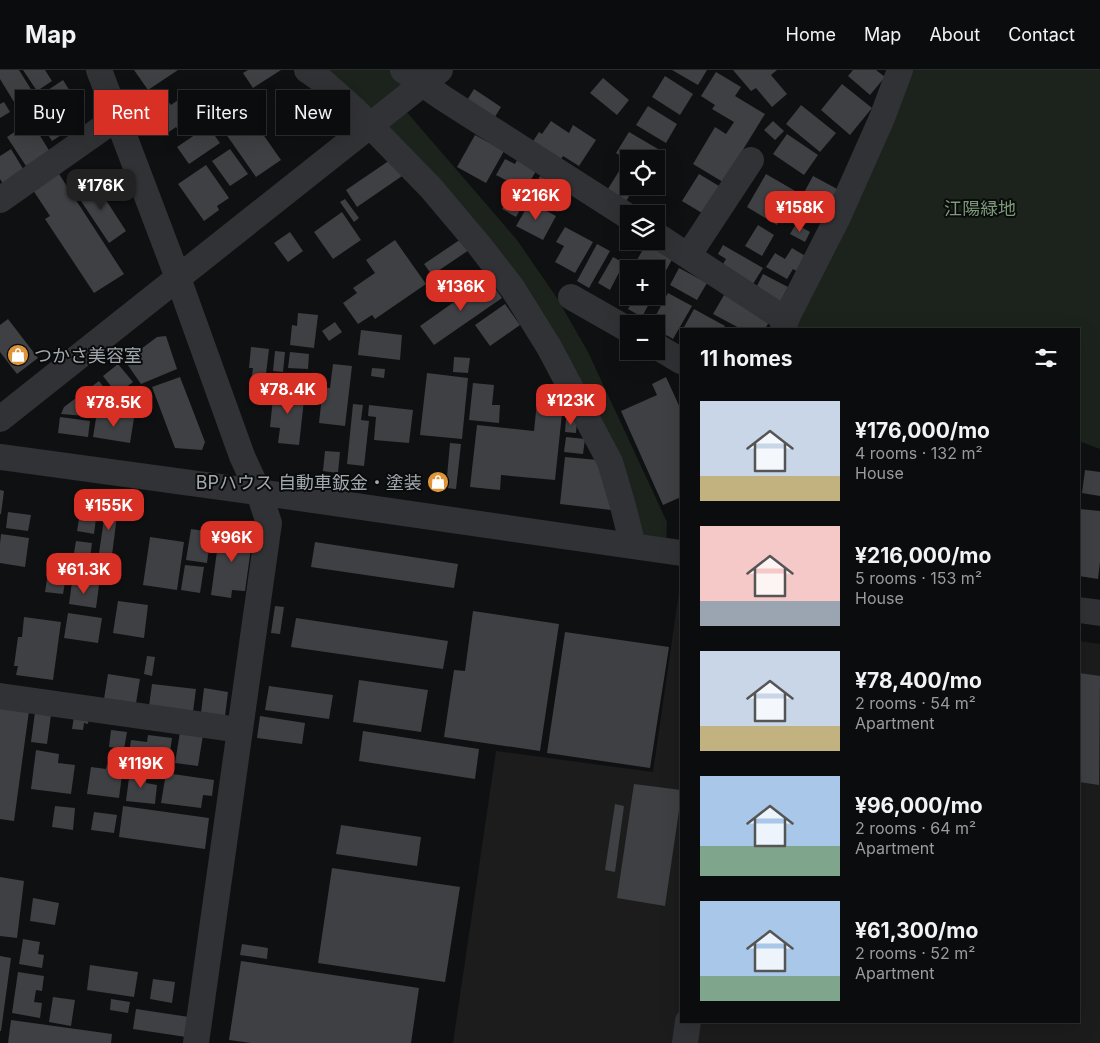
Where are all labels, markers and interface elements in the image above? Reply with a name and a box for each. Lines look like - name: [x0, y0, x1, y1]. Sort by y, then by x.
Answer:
- text: Map: [25, 20, 76, 49]
- text: Home: [786, 24, 836, 45]
- text: Map: [864, 24, 901, 45]
- text: About: [929, 24, 980, 45]
- text: Contact: [1008, 24, 1075, 45]
- chip: Buy: [15, 90, 84, 135]
- chip: Rent: [94, 90, 168, 135]
- chip: Filters: [178, 90, 266, 135]
- chip: New: [276, 90, 350, 135]
- map controls: [620, 150, 665, 360]
- button: locate: [620, 150, 665, 195]
- pin: ¥176K: [66, 168, 136, 211]
- text: ¥176K: [78, 175, 124, 195]
- pin: ¥216K: [501, 178, 571, 221]
- text: ¥216K: [512, 185, 560, 205]
- pin: ¥158K: [765, 190, 835, 233]
- text: ¥158K: [776, 197, 824, 217]
- park label: 江陽緑地: [944, 198, 1016, 219]
- button: layers: [620, 205, 665, 250]
- button: +: [620, 260, 665, 305]
- pin: ¥136K: [426, 270, 496, 312]
- text: ¥136K: [437, 276, 485, 296]
- button: −: [620, 315, 665, 360]
- shop icon: つかさ美容室: [6, 343, 30, 367]
- icon: filters: [1032, 344, 1060, 372]
- place label: つかさ美容室: [34, 345, 142, 366]
- text: 11 homes: [700, 346, 792, 371]
- pin: ¥78.4K: [247, 372, 329, 415]
- text: ¥78.4K: [260, 379, 316, 399]
- pin: ¥123K: [536, 384, 606, 426]
- pin: ¥78.5K: [73, 386, 155, 428]
- text: ¥123K: [547, 390, 595, 410]
- text: ¥78.5K: [86, 392, 142, 412]
- text: ¥176,000/mo: [855, 418, 990, 443]
- icon: home: [740, 421, 800, 481]
- text: 4 rooms · 132 m²: [855, 443, 983, 463]
- text: House: [855, 463, 904, 483]
- shop icon: BPハウス 自動車鈑金・塗装: [426, 470, 450, 494]
- place label: BPハウス 自動車鈑金・塗装: [196, 472, 422, 493]
- pin: ¥155K: [74, 488, 144, 531]
- text: ¥155K: [85, 495, 133, 515]
- pin: ¥96K: [202, 520, 262, 563]
- text: ¥96K: [211, 527, 253, 547]
- text: ¥216,000/mo: [855, 543, 991, 568]
- icon: home: [740, 546, 800, 606]
- pin: ¥61.3K: [43, 552, 125, 595]
- text: ¥61.3K: [57, 559, 111, 579]
- text: 5 rooms · 153 m²: [855, 568, 982, 588]
- text: House: [855, 588, 904, 608]
- text: ¥78,400/mo: [855, 668, 982, 693]
- icon: home: [740, 671, 800, 731]
- text: 2 rooms · 54 m²: [855, 693, 976, 713]
- text: Apartment: [855, 713, 935, 733]
- pin: ¥119K: [106, 746, 176, 789]
- text: ¥119K: [119, 753, 163, 773]
- text: ¥96,000/mo: [855, 793, 983, 818]
- icon: home: [740, 796, 800, 856]
- text: 2 rooms · 64 m²: [855, 818, 976, 838]
- text: Apartment: [855, 838, 935, 858]
- text: ¥61,300/mo: [855, 918, 978, 943]
- icon: home: [740, 921, 800, 981]
- text: 2 rooms · 52 m²: [855, 943, 975, 963]
- text: Apartment: [855, 963, 935, 983]

